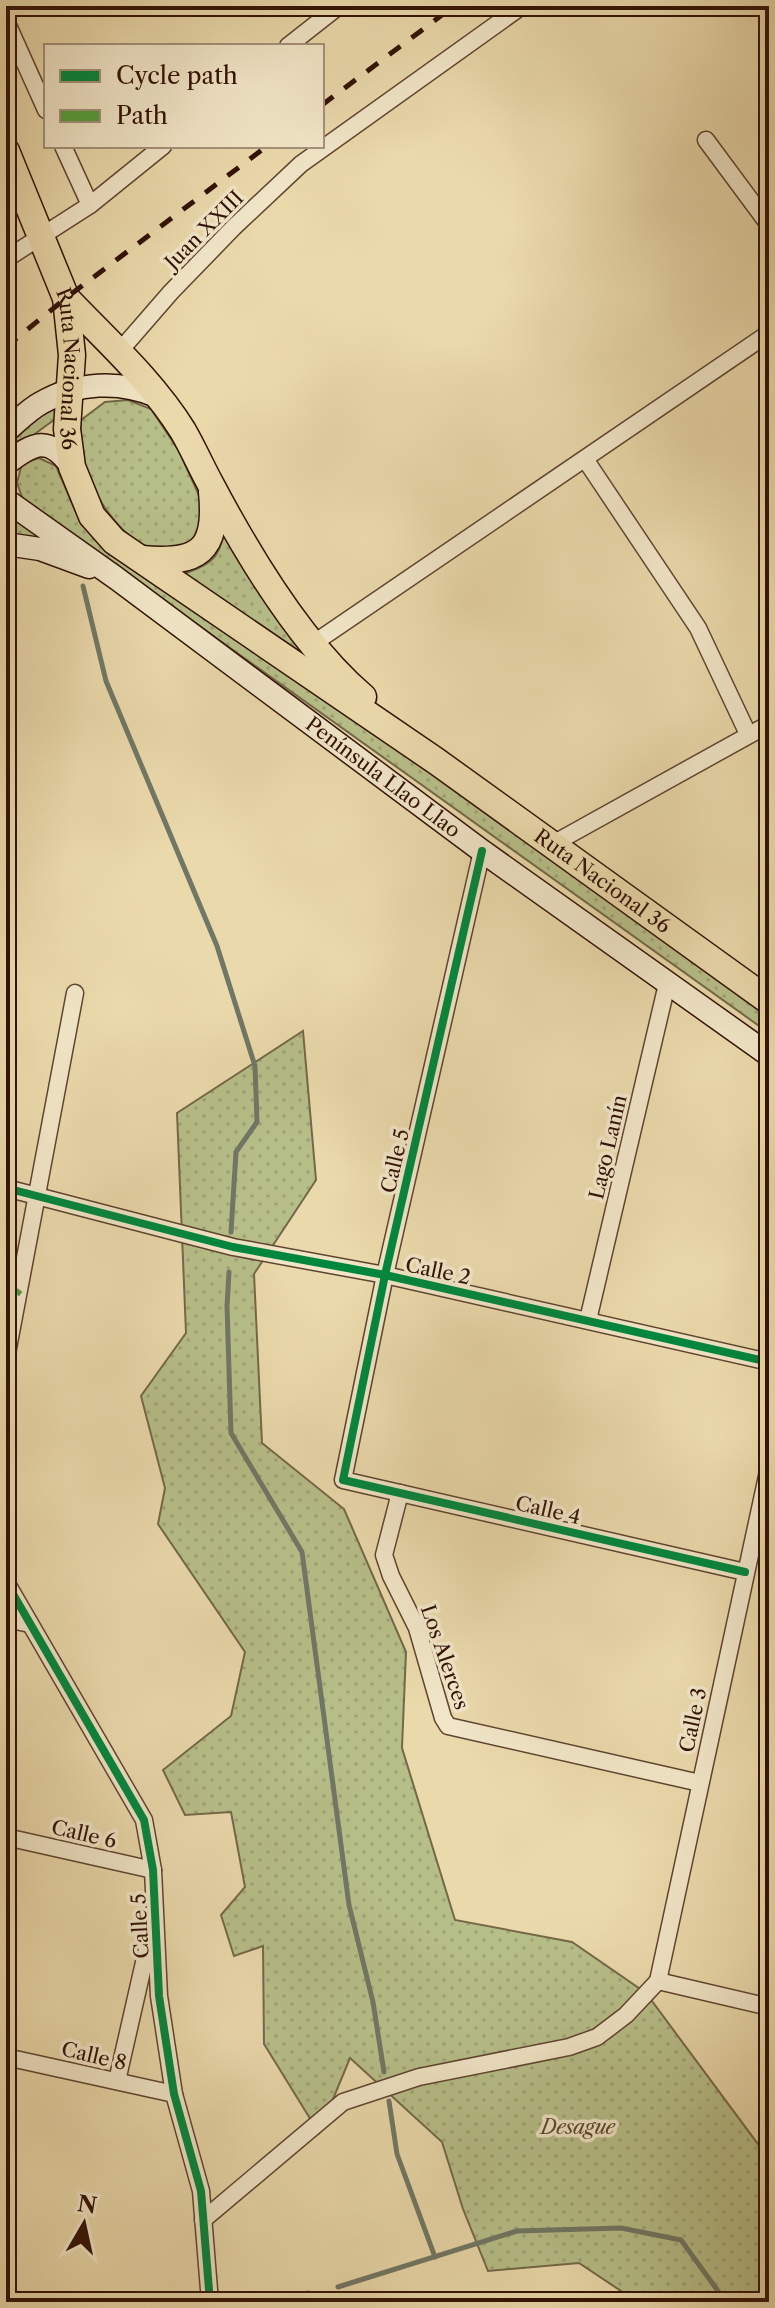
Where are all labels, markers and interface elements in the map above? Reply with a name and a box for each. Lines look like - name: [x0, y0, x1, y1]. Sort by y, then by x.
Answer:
- legend: [44, 44, 324, 148]
- text: Cycle path: [116, 61, 238, 90]
- text: Path: [116, 101, 168, 130]
- street label: Juan XXIII: [158, 186, 248, 276]
- street label: Ruta Nacional 36: [51, 284, 84, 451]
- street label: Península Llao Llao: [301, 712, 465, 843]
- street label: Ruta Nacional 36: [530, 824, 675, 938]
- street label: Lago Lanín: [584, 1092, 632, 1202]
- street label: Calle 5: [376, 1127, 414, 1195]
- street label: Calle 2: [403, 1252, 473, 1290]
- street label: Calle 4: [513, 1491, 583, 1529]
- street label: Los Alerces: [416, 1602, 474, 1712]
- street label: Calle 3: [674, 1686, 712, 1754]
- street label: Calle 6: [49, 1815, 119, 1853]
- street label: Calle 5: [126, 1893, 154, 1959]
- street label: Calle 8: [59, 2037, 129, 2075]
- park label: Desague: [539, 2115, 617, 2139]
- north arrow: [44, 2184, 124, 2264]
- text: N: [75, 2190, 99, 2220]

